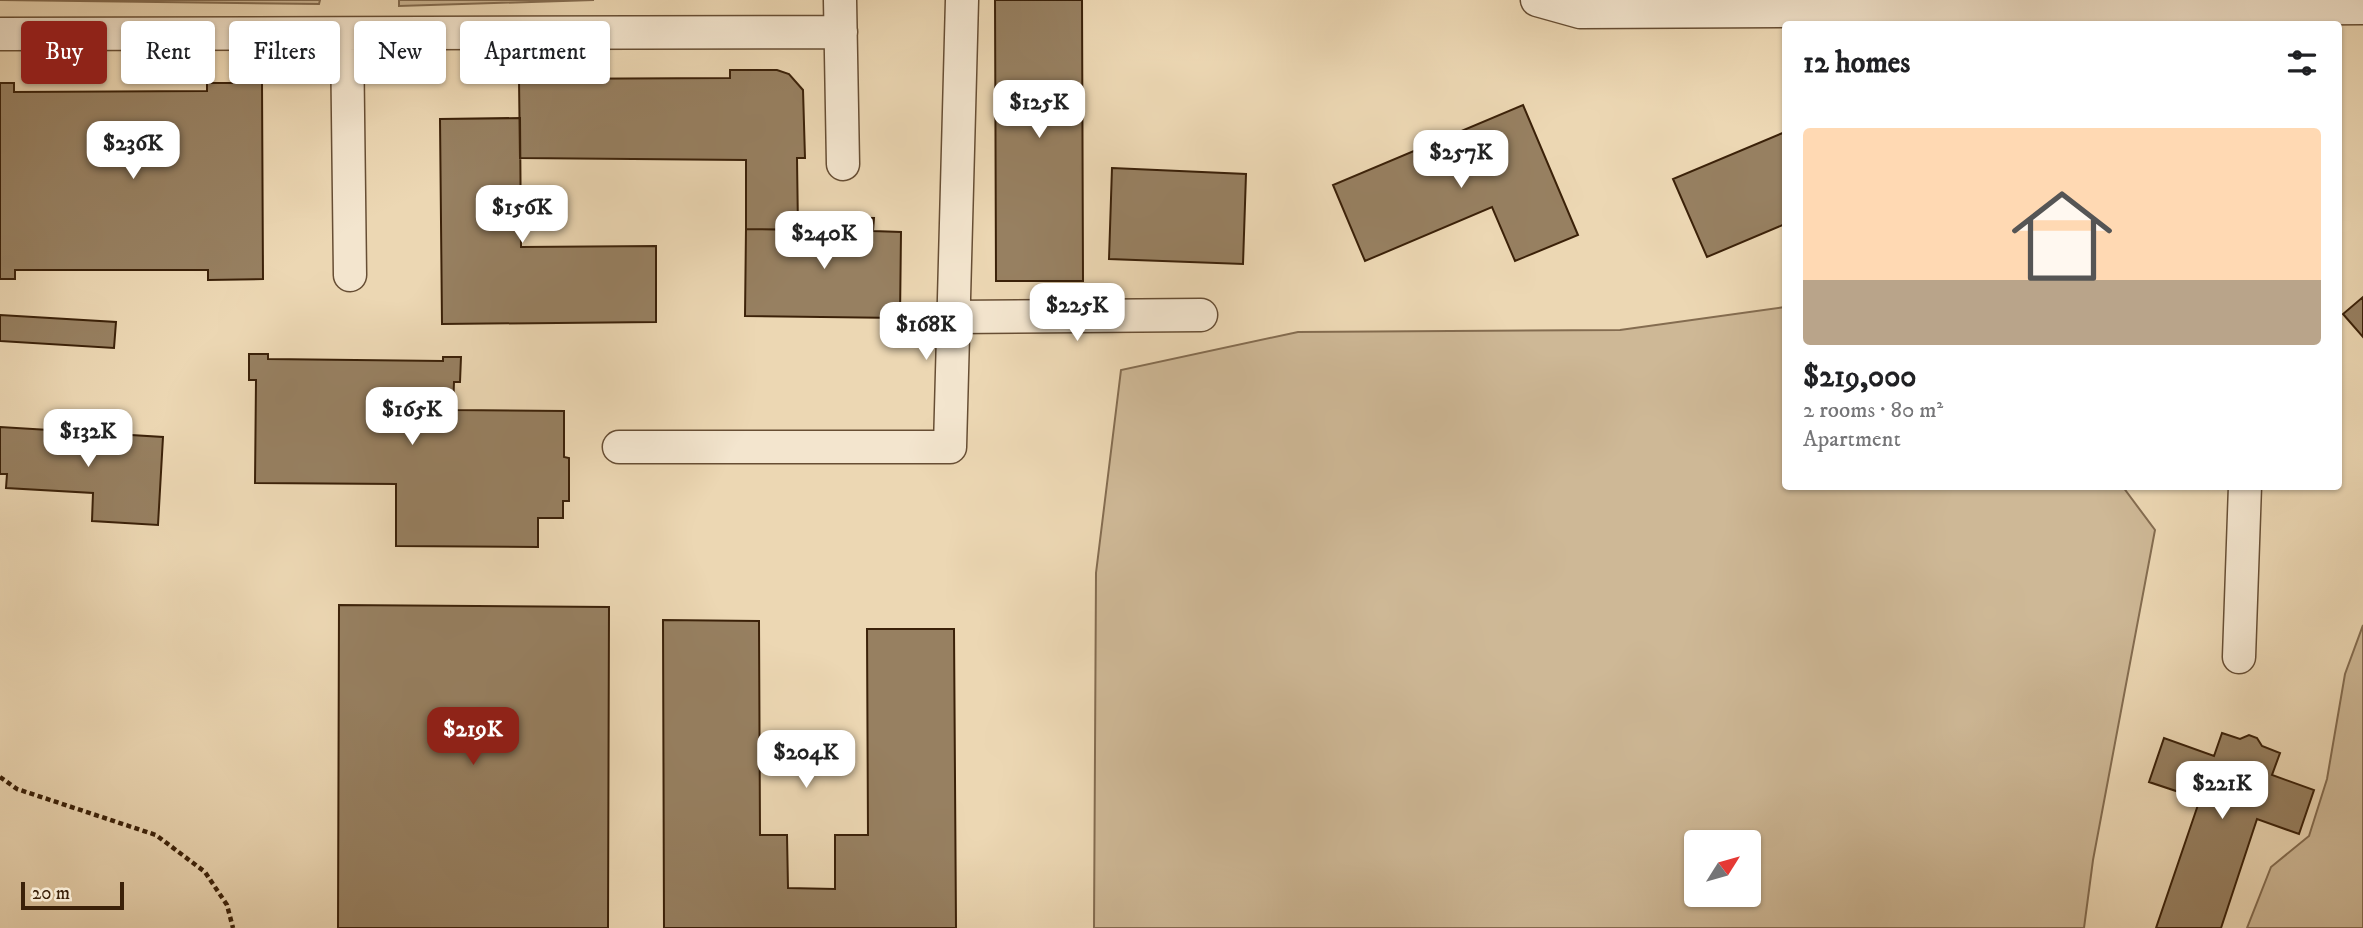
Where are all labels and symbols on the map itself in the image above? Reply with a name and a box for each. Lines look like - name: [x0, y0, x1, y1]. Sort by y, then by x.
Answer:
- pin: $125K: [990, 80, 1088, 140]
- pin: $236K: [84, 122, 182, 181]
- pin: $257K: [1412, 130, 1510, 190]
- pin: $156K: [473, 186, 571, 245]
- pin: $240K: [775, 212, 873, 271]
- pin: $225K: [1028, 284, 1126, 343]
- pin: $168K: [877, 302, 975, 362]
- pin: $165K: [363, 388, 461, 447]
- pin: $132K: [39, 410, 137, 469]
- pin: $219K: [424, 708, 522, 767]
- pin: $204K: [757, 730, 855, 790]
- pin: $221K: [2173, 762, 2271, 821]
- north arrow: [1684, 830, 1760, 906]
- scale bar: [21, 879, 124, 911]

